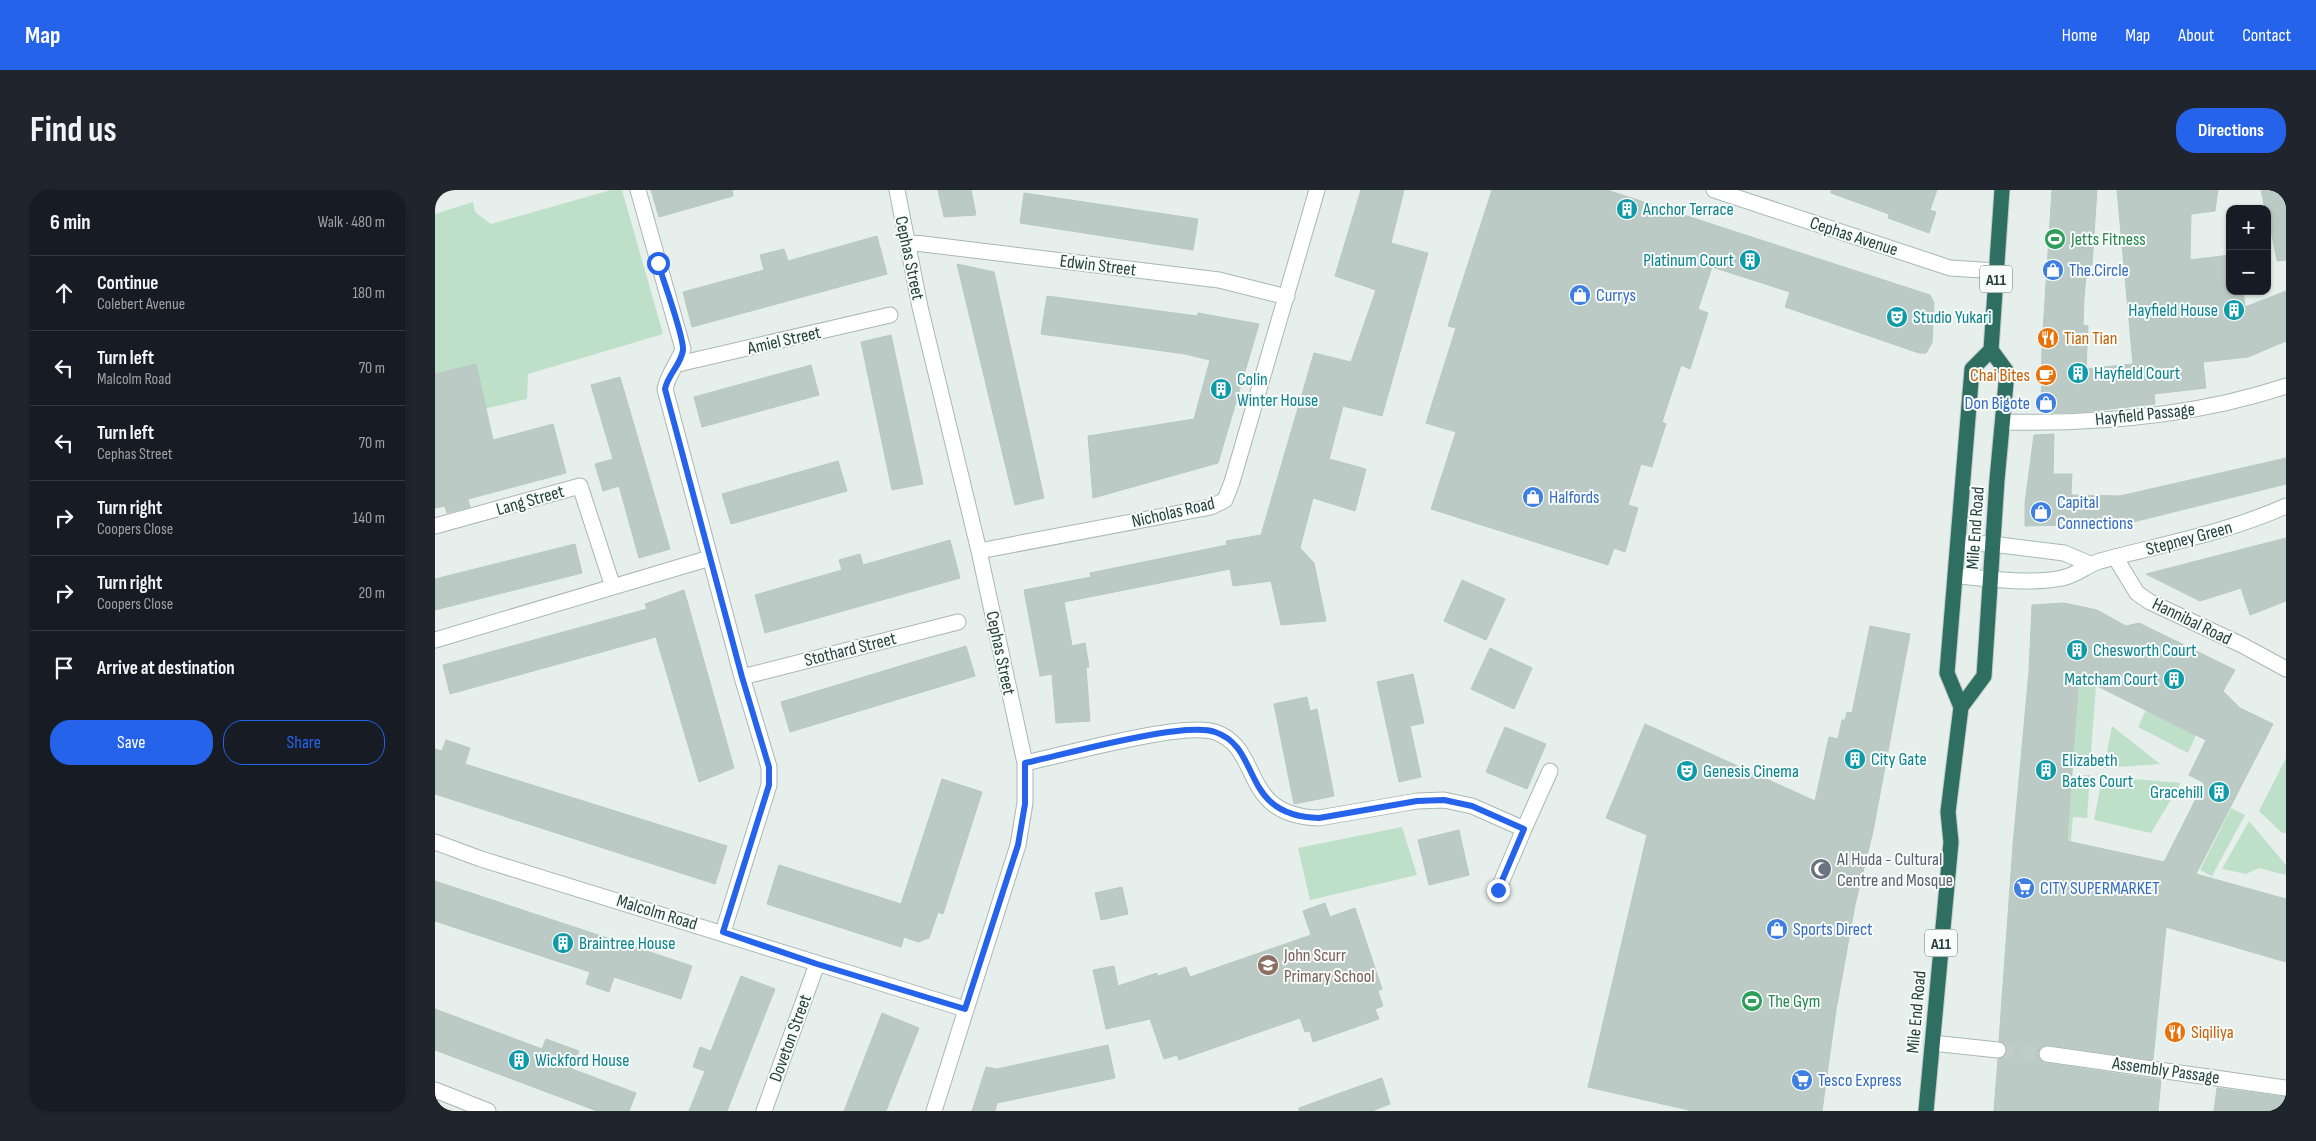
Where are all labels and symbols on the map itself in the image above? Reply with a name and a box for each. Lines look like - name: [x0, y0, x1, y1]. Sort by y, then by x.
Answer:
- building icon: Anchor Terrace: [1615, 197, 1639, 221]
- place label: Anchor Terrace: [1642, 199, 1734, 220]
- street label: Cephas Avenue: [1807, 212, 1900, 261]
- street label: Cephas Street: [890, 214, 929, 302]
- sports icon: Jetts Fitness: [2043, 227, 2067, 251]
- place label: Jetts Fitness: [2070, 229, 2146, 250]
- building icon: Platinum Court: [1738, 248, 1762, 272]
- street label: Edwin Street: [1059, 250, 1138, 281]
- place label: Platinum Court: [1643, 250, 1735, 271]
- route start: [647, 252, 670, 275]
- shop icon: The.Circle: [2041, 258, 2065, 282]
- place label: The.Circle: [2069, 260, 2129, 281]
- road number: A11: [1980, 266, 2012, 292]
- shop icon: Currys: [1568, 283, 1592, 307]
- place label: Currys: [1596, 285, 1636, 306]
- building icon: Hayfield House: [2222, 298, 2246, 322]
- place label: Hayfield House: [2128, 300, 2218, 321]
- theatre icon: Studio Yukari: [1885, 305, 1909, 329]
- place label: Studio Yukari: [1913, 307, 1992, 328]
- street label: Amiel Street: [745, 322, 823, 359]
- restaurant icon: Tian Tian: [2036, 326, 2060, 350]
- place label: Tian Tian: [2064, 328, 2117, 349]
- building icon: Hayfield Court: [2066, 361, 2090, 385]
- cafe icon: Chai Bites: [2034, 363, 2058, 387]
- place label: Hayfield Court: [2094, 363, 2181, 384]
- place label: Chai Bites: [1970, 365, 2030, 386]
- place label: Colin Winter House: [1237, 369, 1318, 411]
- building icon: Colin Winter House: [1209, 377, 1233, 401]
- shop icon: Don Bigote: [2034, 391, 2058, 415]
- place label: Don Bigote: [1965, 393, 2030, 414]
- street label: Hayfield Passage: [2094, 399, 2196, 430]
- street label: Lang Street: [494, 481, 567, 520]
- shop icon: Halfords: [1521, 485, 1545, 509]
- street label: Mile End Road: [1962, 486, 1989, 570]
- place label: Halfords: [1549, 487, 1600, 508]
- place label: Capital Connections: [2057, 492, 2133, 534]
- street label: Nicholas Road: [1130, 493, 1217, 532]
- shop icon: Capital Connections: [2029, 500, 2053, 524]
- street label: Stepney Green: [2144, 517, 2235, 560]
- street label: Hannibal Road: [2149, 593, 2235, 650]
- street label: Cephas Street: [981, 609, 1020, 697]
- street label: Stothard Street: [802, 628, 899, 671]
- building icon: Chesworth Court: [2065, 638, 2089, 662]
- place label: Chesworth Court: [2093, 640, 2197, 661]
- building icon: Matcham Court: [2162, 667, 2186, 691]
- place label: Matcham Court: [2064, 669, 2159, 690]
- building icon: City Gate: [1843, 747, 1867, 771]
- place label: City Gate: [1871, 749, 1927, 770]
- place label: Elizabeth Bates Court: [2062, 750, 2134, 792]
- building icon: Elizabeth Bates Court: [2034, 758, 2058, 782]
- theatre icon: Genesis Cinema: [1675, 759, 1699, 783]
- place label: Genesis Cinema: [1703, 761, 1799, 782]
- building icon: Gracehill: [2207, 780, 2231, 804]
- place label: Gracehill: [2150, 782, 2203, 803]
- place label: Al Huda - Cultural Centre and Mosque: [1836, 849, 1953, 891]
- mosque icon: Al Huda - Cultural Centre and Mosque: [1809, 857, 1833, 881]
- supermarket icon: CITY SUPERMARKET: [2012, 876, 2036, 900]
- place label: CITY SUPERMARKET: [2040, 878, 2159, 899]
- route end: [1487, 879, 1510, 902]
- street label: Malcolm Road: [614, 890, 700, 935]
- shop icon: Sports Direct: [1765, 917, 1789, 941]
- place label: Sports Direct: [1793, 919, 1873, 940]
- road number: A11: [1925, 930, 1957, 956]
- building icon: Braintree House: [551, 931, 575, 955]
- place label: Braintree House: [579, 933, 676, 954]
- place label: John Scurr Primary School: [1283, 945, 1375, 987]
- school or university icon: John Scurr Primary School: [1256, 953, 1280, 977]
- street label: Mile End Road: [1902, 970, 1931, 1054]
- sports icon: The Gym: [1740, 989, 1764, 1013]
- street label: Doveton Street: [765, 991, 816, 1085]
- place label: The Gym: [1768, 991, 1820, 1012]
- restaurant icon: Siqiliya: [2163, 1020, 2187, 1044]
- place label: Siqiliya: [2191, 1022, 2234, 1043]
- building icon: Wickford House: [507, 1048, 531, 1072]
- place label: Wickford House: [535, 1050, 630, 1071]
- street label: Assembly Passage: [2110, 1052, 2221, 1088]
- supermarket icon: Tesco Express: [1790, 1068, 1814, 1092]
- place label: Tesco Express: [1818, 1070, 1902, 1091]

